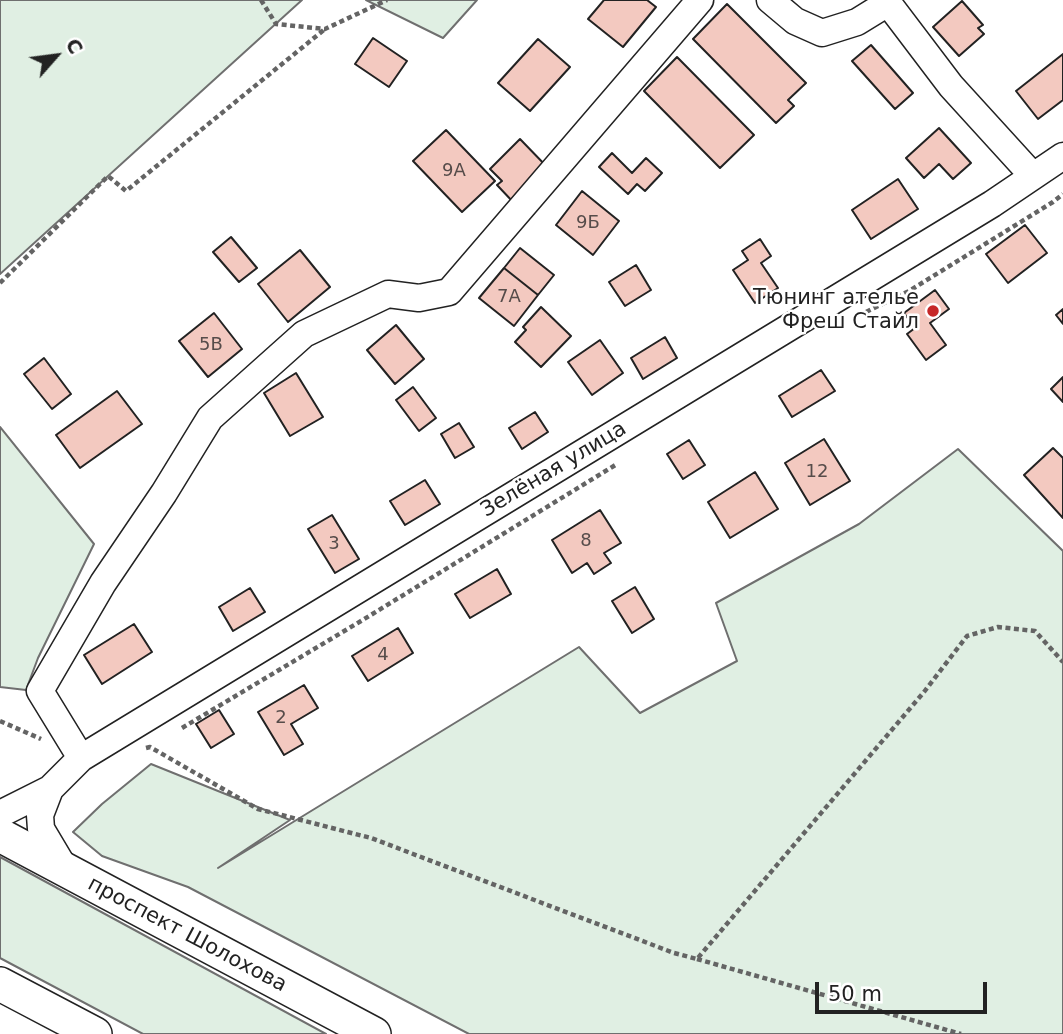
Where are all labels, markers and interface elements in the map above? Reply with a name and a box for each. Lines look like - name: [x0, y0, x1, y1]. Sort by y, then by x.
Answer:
- north arrow: [21, 21, 91, 91]
- text: С: [62, 35, 88, 57]
- house number: 9А: [442, 160, 466, 182]
- house number: 9Б: [576, 212, 600, 234]
- house number: 7А: [497, 286, 521, 308]
- place label: Тюнинг ателье Фреш Стайл: [753, 286, 919, 336]
- marker: Тюнинг ателье Фреш Стайл: [925, 303, 941, 319]
- house number: 5В: [199, 334, 223, 356]
- street label: Зелёная улица: [477, 417, 631, 523]
- house number: 12: [806, 461, 828, 483]
- house number: 8: [580, 530, 592, 552]
- house number: 3: [328, 533, 340, 555]
- house number: 4: [377, 644, 389, 666]
- house number: 2: [275, 707, 287, 729]
- street label: проспект Шолохова: [83, 872, 291, 998]
- scale bar: [818, 968, 990, 1012]
- text: 50 m: [828, 982, 882, 1006]

